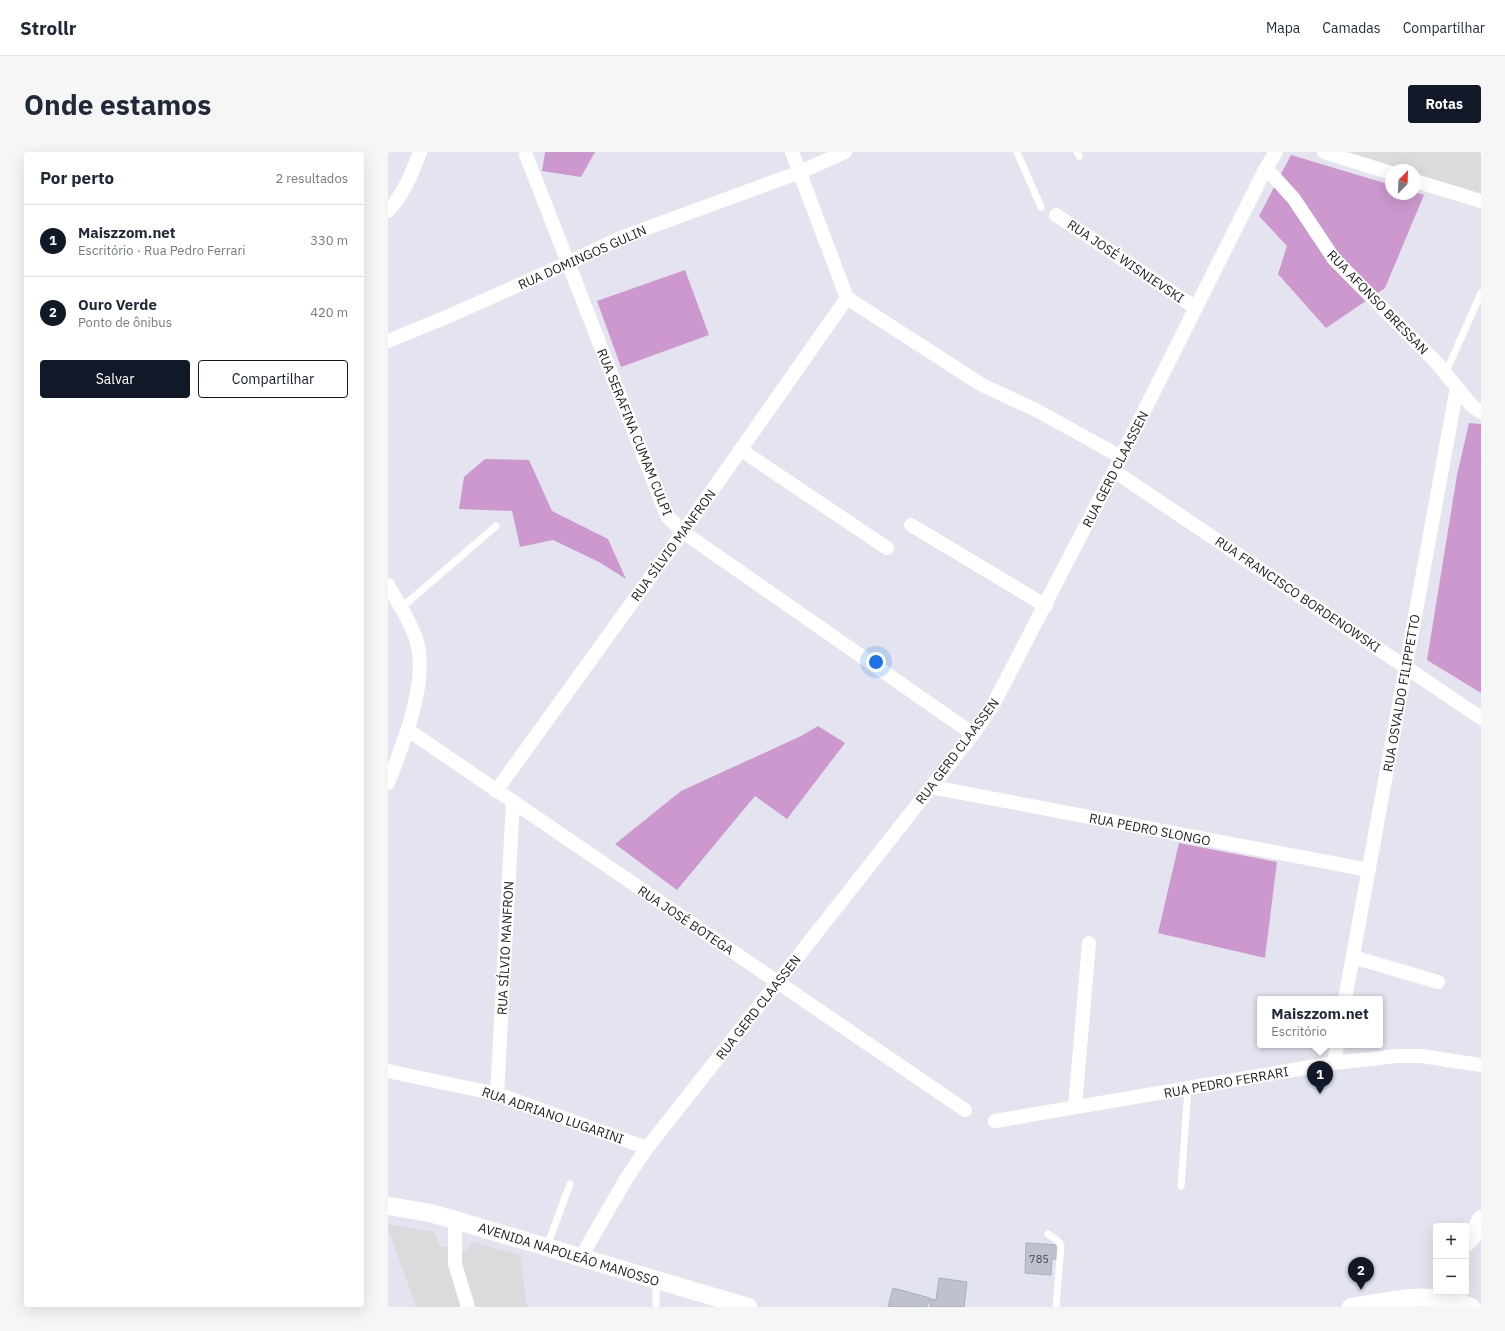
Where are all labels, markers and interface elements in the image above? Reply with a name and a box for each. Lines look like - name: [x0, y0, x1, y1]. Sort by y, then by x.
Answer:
- text: Strollr: [20, 16, 76, 40]
- text: Mapa: [1266, 19, 1300, 37]
- text: Camadas: [1322, 19, 1381, 37]
- text: Compartilhar: [1403, 19, 1485, 37]
- button: Rotas: [1408, 85, 1481, 123]
- text: Onde estamos: [24, 86, 211, 123]
- north arrow: [1385, 164, 1421, 200]
- text: Por perto: [40, 167, 114, 189]
- text: 2 resultados: [275, 170, 348, 187]
- street label: RUA JOSÉ WISNIEVSKI: [1064, 216, 1187, 307]
- street label: RUA DOMINGOS GULIN: [515, 221, 649, 293]
- text: Maiszzom.net: [78, 223, 176, 242]
- text: 1: [49, 232, 57, 249]
- text: 330 m: [310, 232, 348, 249]
- text: Escritório · Rua Pedro Ferrari: [78, 242, 246, 259]
- street label: RUA AFONSO BRESSAN: [1323, 247, 1432, 358]
- text: Ouro Verde: [78, 295, 157, 314]
- text: 2: [49, 304, 57, 321]
- text: 420 m: [310, 304, 348, 321]
- text: Ponto de ônibus: [78, 314, 172, 331]
- street label: RUA SERAFINA CUMAM CULPI: [593, 346, 676, 518]
- button: Salvar: [40, 360, 190, 398]
- button: Compartilhar: [198, 360, 348, 398]
- street label: RUA GERD CLAASSEN: [1079, 408, 1152, 530]
- street label: RUA SÍLVIO MANFRON: [627, 486, 720, 604]
- street label: RUA FRANCISCO BORDENOWSKI: [1212, 533, 1384, 656]
- street label: RUA OSVALDO FILIPPETTO: [1379, 613, 1424, 773]
- your location: [866, 652, 886, 672]
- street label: RUA GERD CLAASSEN: [912, 695, 1003, 808]
- street label: RUA PEDRO SLONGO: [1088, 809, 1212, 850]
- street label: RUA SÍLVIO MANFRON: [494, 881, 517, 1015]
- street label: RUA JOSÉ BOTEGA: [635, 882, 737, 959]
- street label: RUA GERD CLAASSEN: [712, 951, 805, 1063]
- popup: [1257, 996, 1383, 1048]
- text: Maiszzom.net: [1271, 1004, 1369, 1023]
- text: Escritório: [1271, 1023, 1327, 1040]
- pin: 1: [1307, 1061, 1333, 1094]
- street label: RUA PEDRO FERRARI: [1162, 1063, 1290, 1102]
- street label: RUA ADRIANO LUGARINI: [480, 1083, 626, 1148]
- street label: AVENIDA NAPOLEÃO MANOSSO: [476, 1219, 661, 1290]
- map controls: [1433, 1223, 1469, 1295]
- button: +: [1433, 1223, 1469, 1259]
- house number: 785: [1029, 1252, 1049, 1266]
- pin: 2: [1348, 1257, 1374, 1290]
- button: −: [1433, 1259, 1469, 1295]

